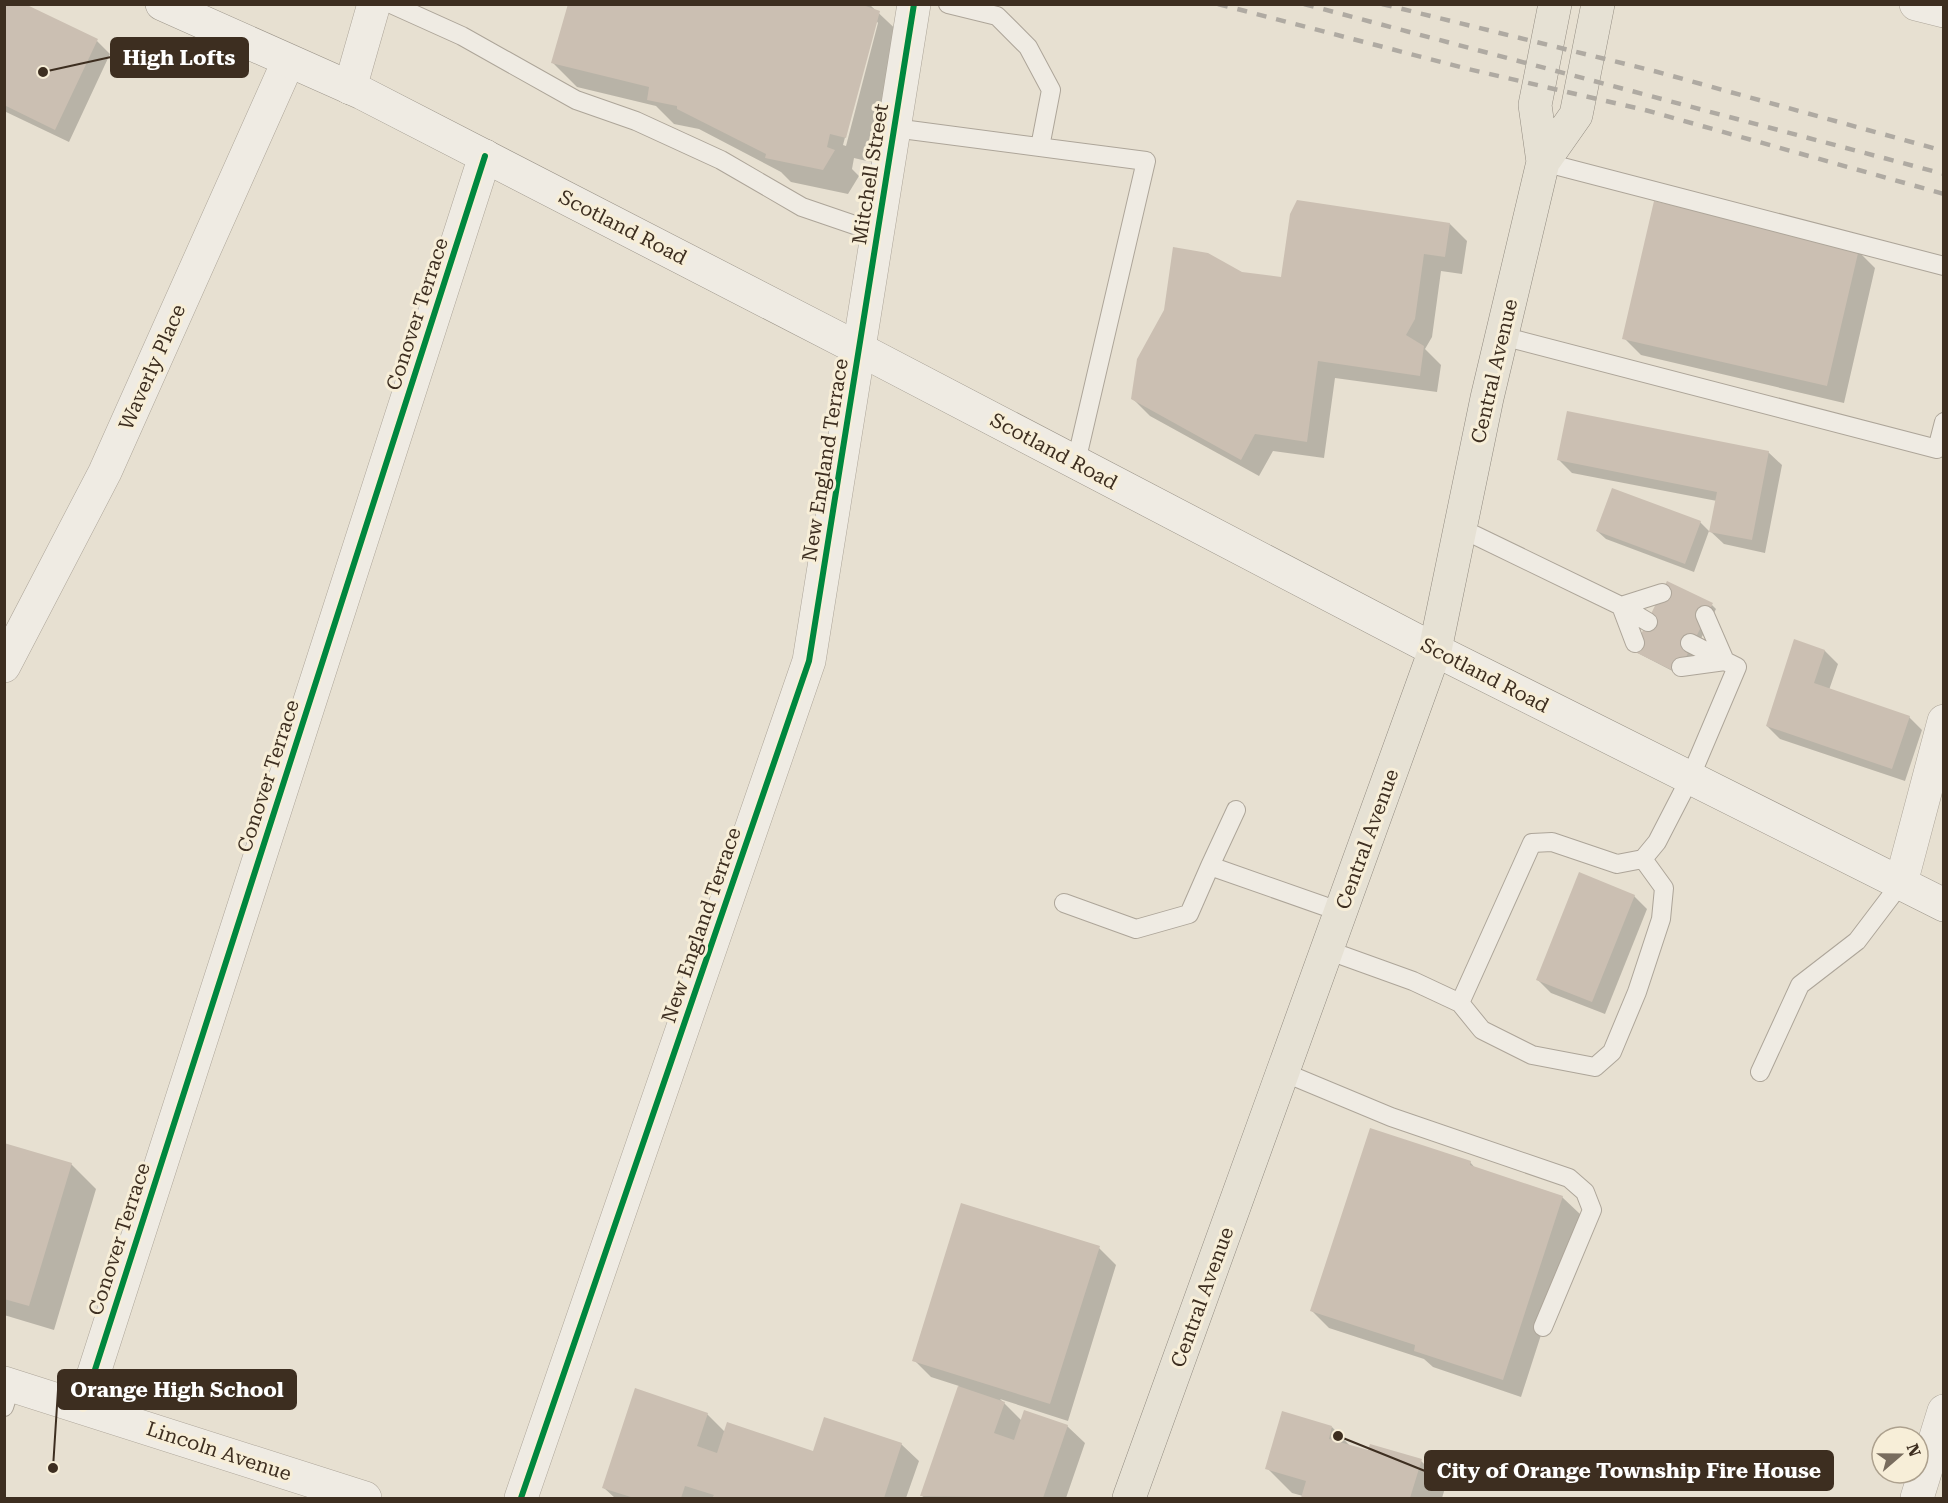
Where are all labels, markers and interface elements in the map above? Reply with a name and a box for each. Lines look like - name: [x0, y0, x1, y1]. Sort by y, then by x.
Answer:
- callout: High Lofts: [111, 38, 248, 77]
- text: High Lofts: [123, 46, 235, 70]
- street label: Mitchell Street: [847, 101, 893, 246]
- street label: Scotland Road: [555, 184, 691, 270]
- street label: Conover Terrace: [381, 235, 453, 393]
- street label: Central Avenue: [1466, 296, 1522, 446]
- street label: Waverly Place: [114, 300, 190, 434]
- street label: New England Terrace: [797, 357, 853, 563]
- street label: Scotland Road: [986, 407, 1122, 495]
- street label: Scotland Road: [1417, 632, 1553, 718]
- street label: Conover Terrace: [232, 697, 304, 855]
- street label: Central Avenue: [1330, 766, 1404, 912]
- street label: New England Terrace: [656, 824, 746, 1026]
- street label: Conover Terrace: [83, 1160, 155, 1318]
- street label: Central Avenue: [1165, 1224, 1239, 1370]
- callout: Orange High School: [58, 1370, 296, 1409]
- text: Orange High School: [70, 1378, 284, 1402]
- street label: Lincoln Avenue: [144, 1416, 295, 1486]
- north arrow: [1870, 1425, 1930, 1485]
- text: N: [1903, 1441, 1925, 1459]
- callout: City of Orange Township Fire House: [1425, 1451, 1833, 1490]
- text: City of Orange Township Fire House: [1437, 1459, 1821, 1483]

